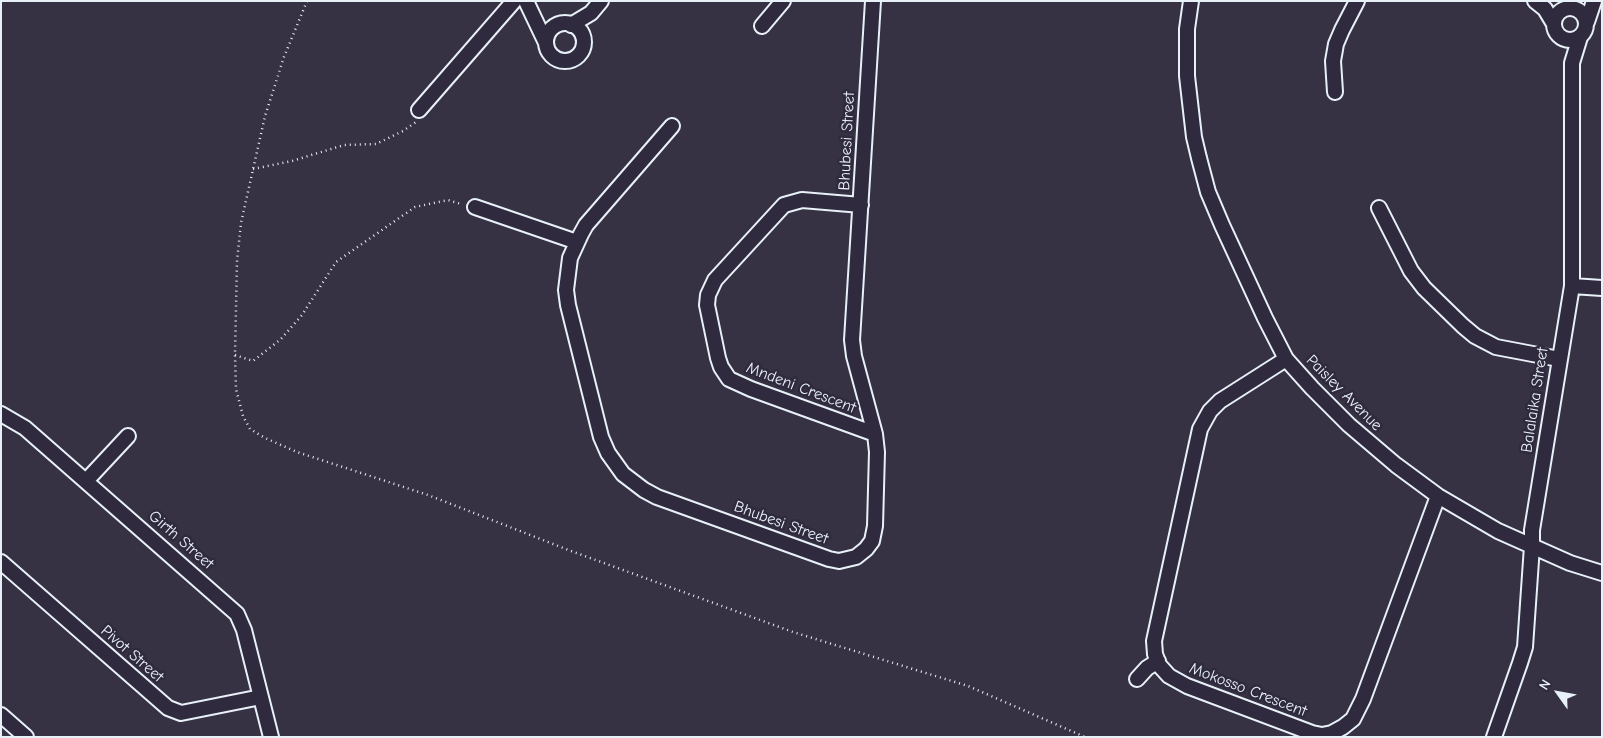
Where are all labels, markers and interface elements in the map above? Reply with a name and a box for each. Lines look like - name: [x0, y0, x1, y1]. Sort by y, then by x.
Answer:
- street label: Bhubesi Street: [835, 91, 859, 191]
- street label: Balalaika Street: [1517, 346, 1553, 454]
- street label: Paisley Avenue: [1302, 351, 1386, 435]
- street label: Mndeni Crescent: [743, 358, 859, 418]
- street label: Bhubesi Street: [731, 497, 831, 549]
- street label: Girth Street: [145, 507, 217, 573]
- street label: Pivot Street: [97, 621, 167, 687]
- street label: Mokosso Crescent: [1187, 659, 1309, 721]
- north arrow: [1533, 668, 1583, 718]
- text: N: [1535, 676, 1554, 693]

